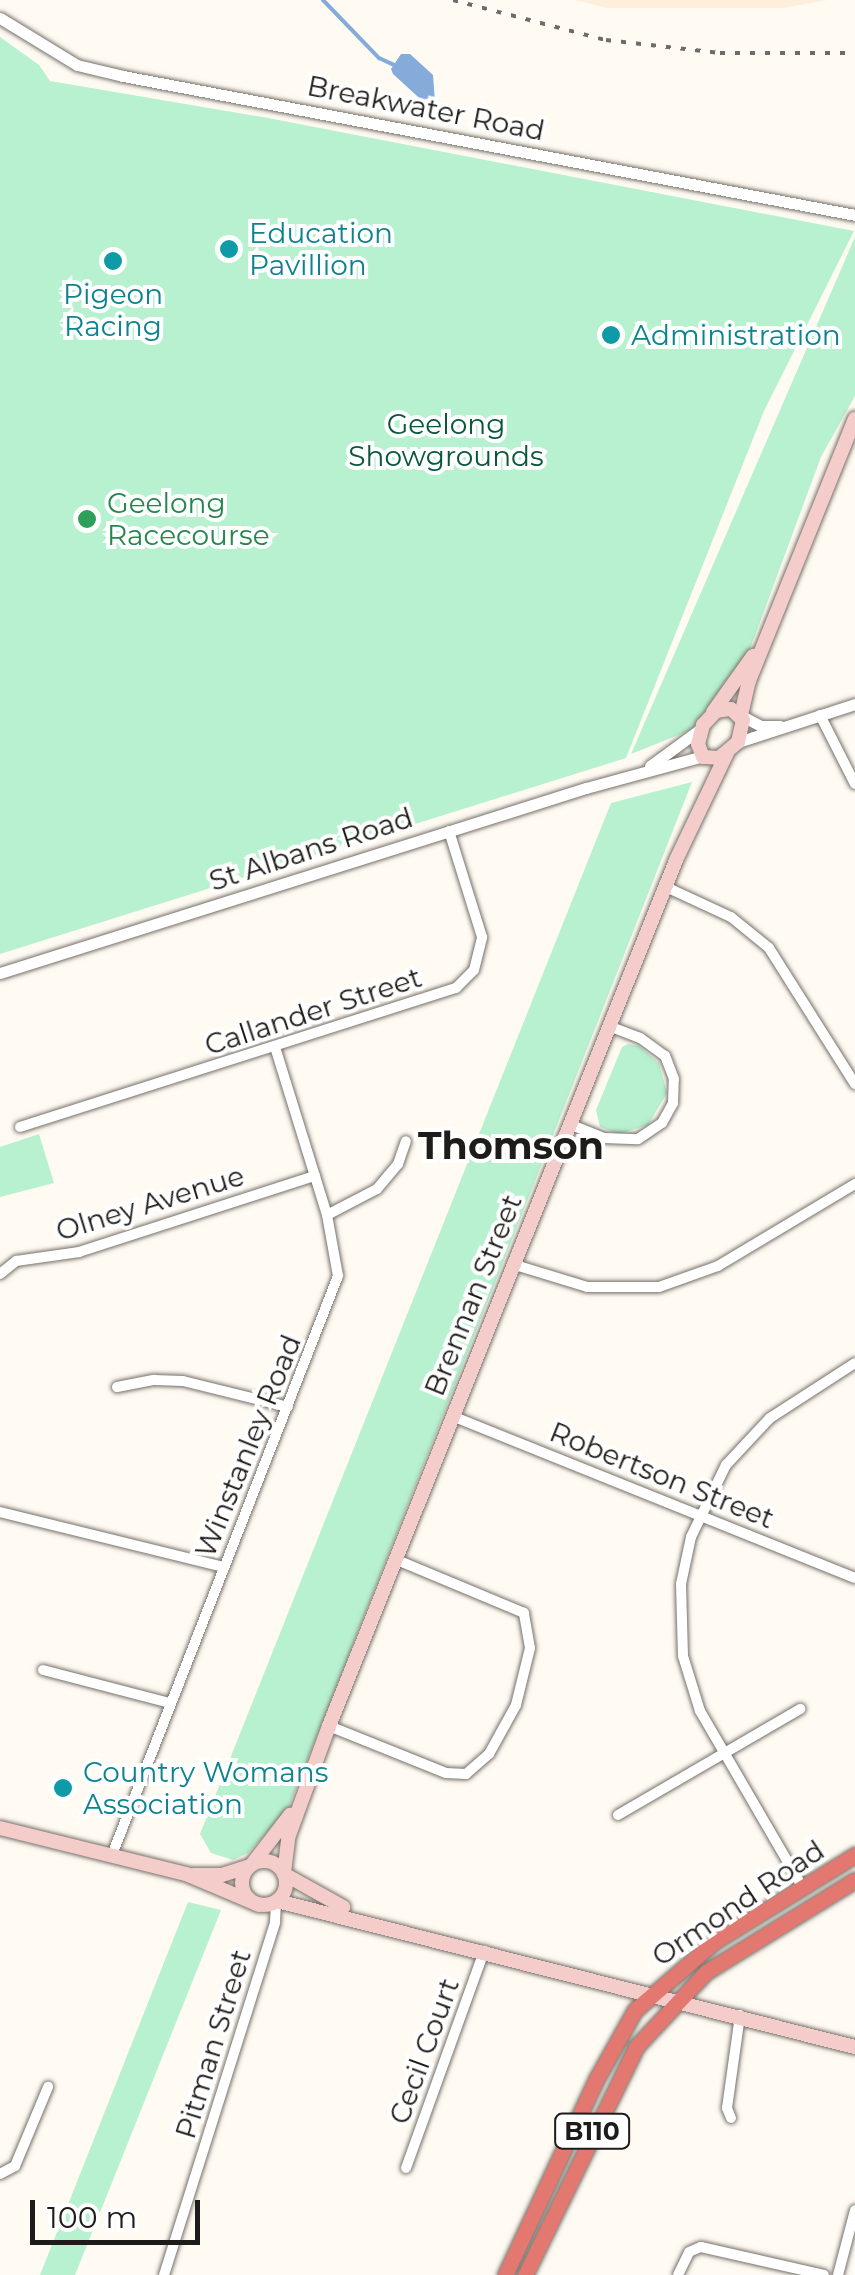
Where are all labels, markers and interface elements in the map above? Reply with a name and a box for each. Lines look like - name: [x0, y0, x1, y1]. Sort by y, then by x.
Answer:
- street label: Breakwater Road: [304, 69, 548, 147]
- place label: Education Pavillion: [249, 216, 393, 282]
- marker: Education Pavillion: [218, 238, 240, 260]
- marker: Pigeon Racing: [102, 250, 124, 272]
- place label: Pigeon Racing: [63, 277, 163, 343]
- place label: Administration: [631, 318, 841, 352]
- marker: Administration: [600, 324, 622, 346]
- park label: Geelong Showgrounds: [348, 407, 544, 473]
- place label: Geelong Racecourse: [107, 486, 270, 552]
- marker: Geelong Racecourse: [76, 508, 98, 530]
- street label: St Albans Road: [205, 800, 417, 898]
- street label: Callander Street: [200, 960, 426, 1062]
- district label: Thomson: [418, 1123, 604, 1169]
- street label: Olney Avenue: [52, 1158, 248, 1248]
- street label: Brennan Street: [417, 1189, 529, 1401]
- street label: Winstanley Road: [188, 1330, 308, 1562]
- street label: Robertson Street: [545, 1415, 779, 1535]
- place label: Country Womans Association: [83, 1755, 328, 1821]
- marker: Country Womans Association: [52, 1777, 74, 1799]
- street label: Ormond Road: [646, 1833, 830, 1973]
- street label: Pitman Street: [168, 1945, 258, 2143]
- street label: Cecil Court: [382, 1974, 466, 2128]
- road number: B110: [552, 2111, 632, 2151]
- scale bar: [35, 2180, 205, 2242]
- text: 100 m: [47, 2199, 137, 2236]

